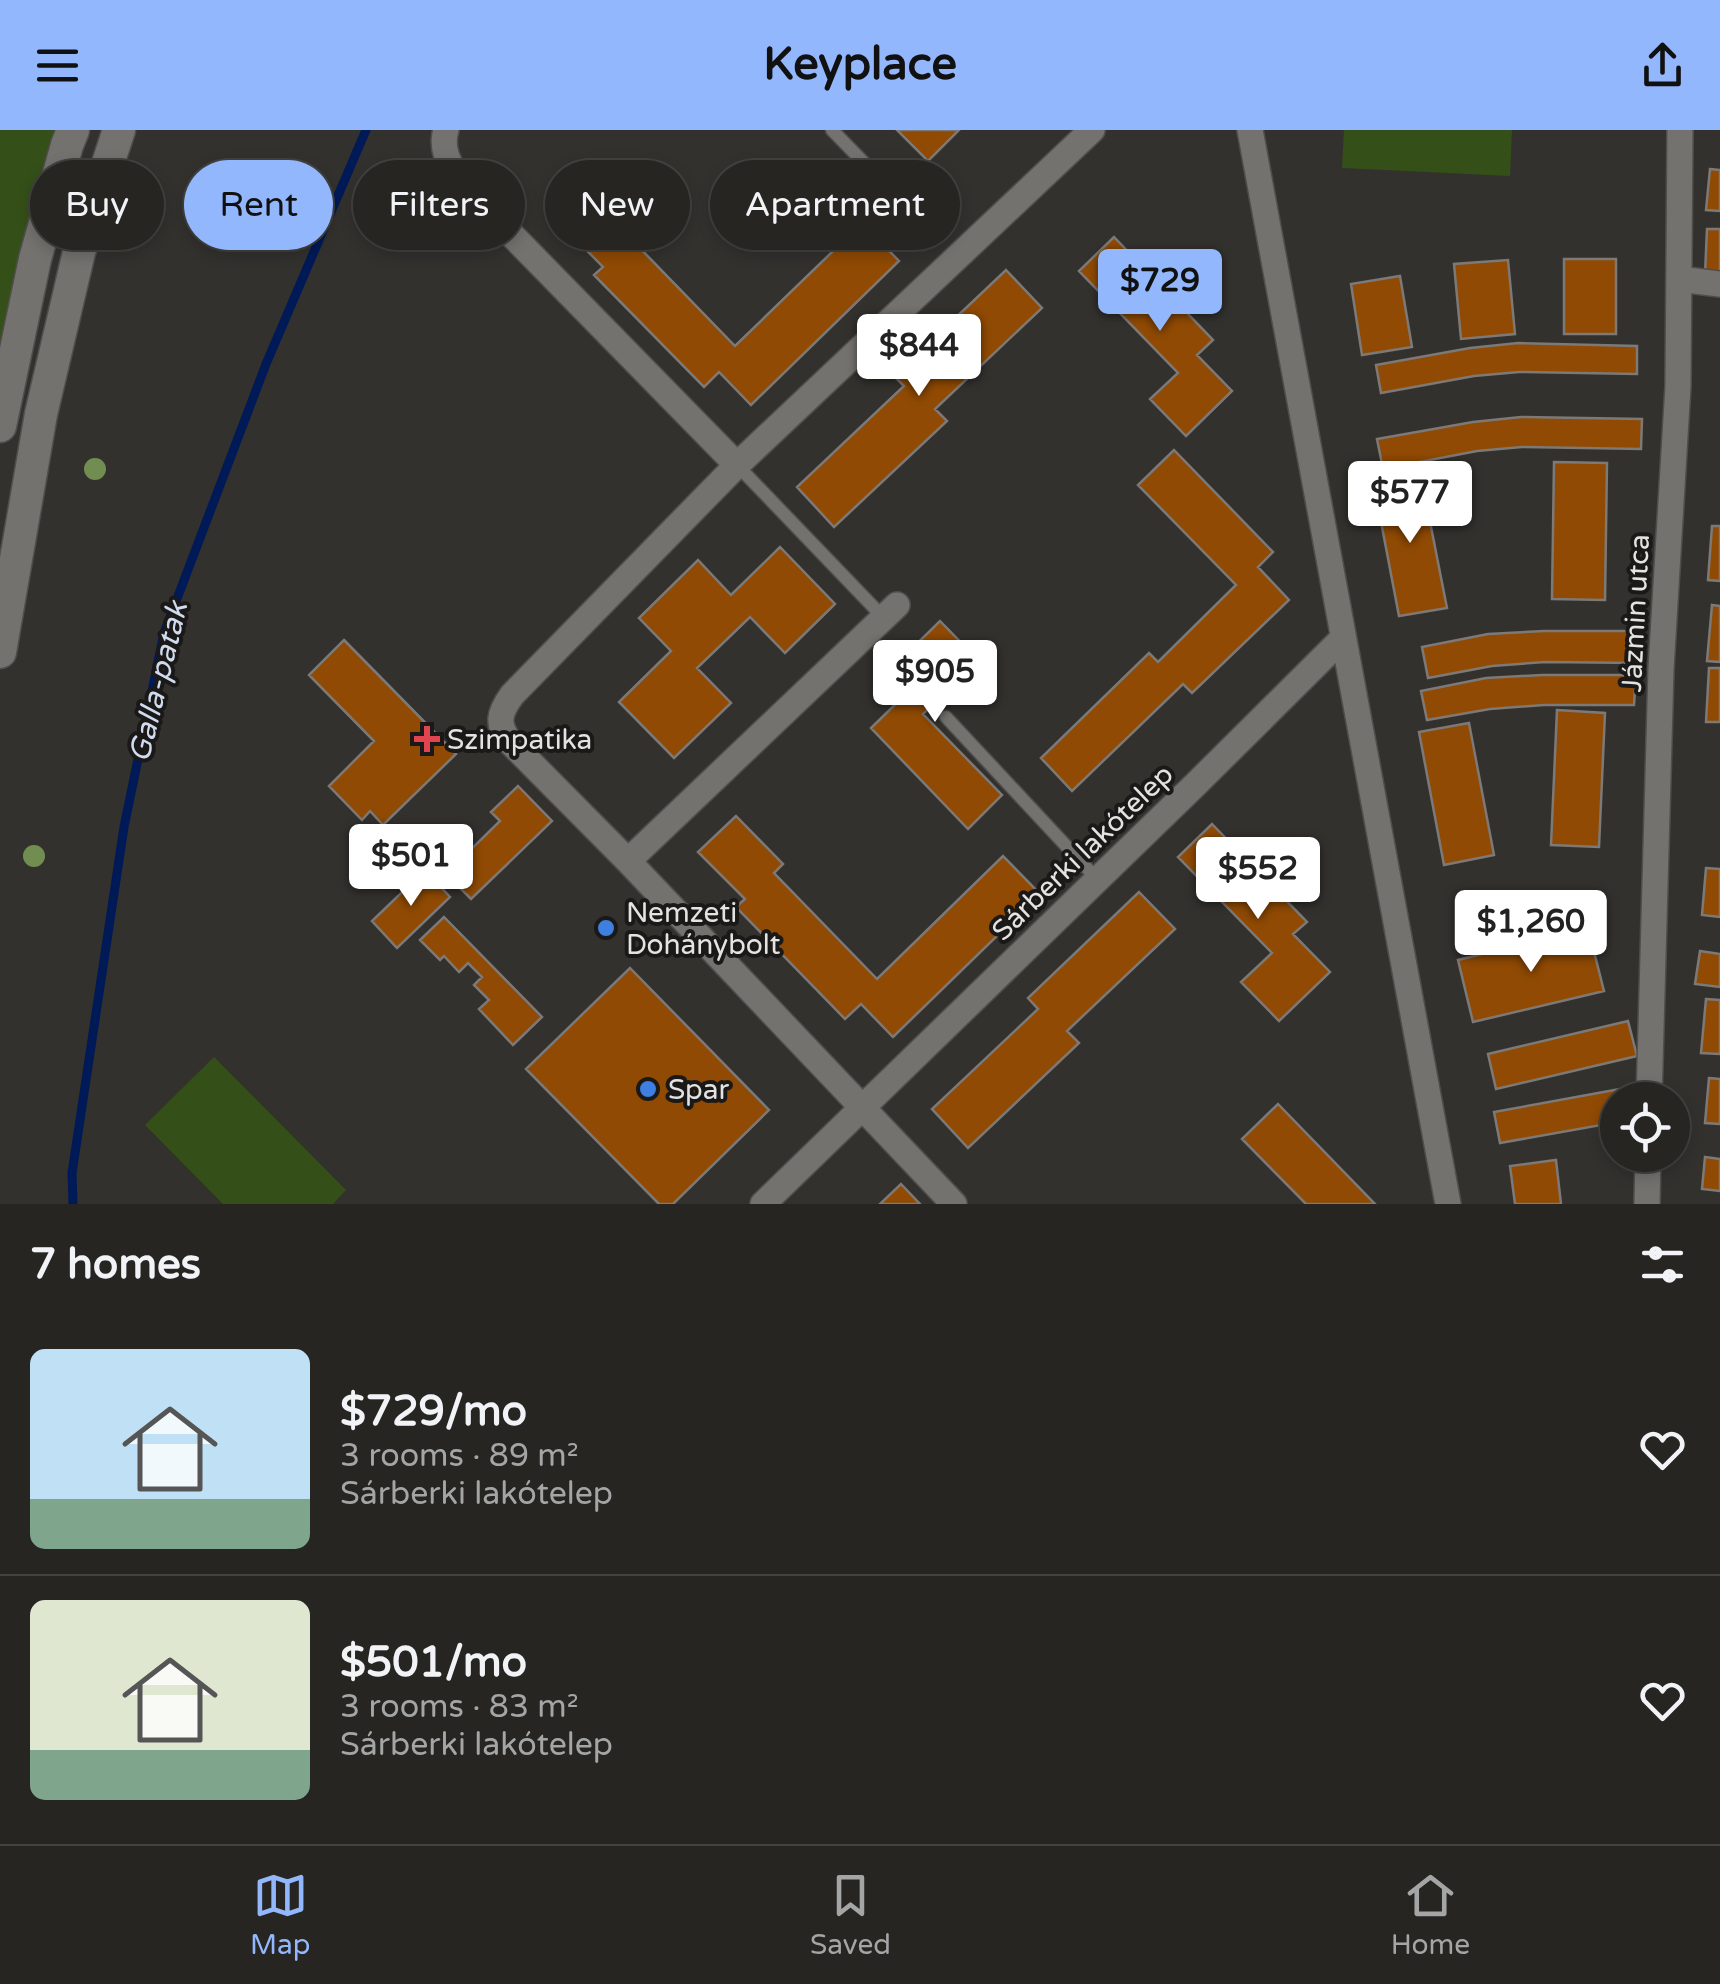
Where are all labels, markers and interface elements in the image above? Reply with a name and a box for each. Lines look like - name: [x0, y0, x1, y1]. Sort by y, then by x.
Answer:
- icon: menu: [30, 38, 85, 93]
- text: Keyplace: [763, 38, 957, 92]
- icon: share: [1635, 38, 1690, 93]
- chip: Buy: [30, 160, 164, 250]
- chip: Rent: [184, 160, 333, 250]
- chip: Filters: [353, 160, 525, 250]
- chip: New: [545, 160, 690, 250]
- chip: Apartment: [710, 160, 960, 250]
- pin: $729: [1101, 249, 1219, 334]
- text: $729: [1120, 262, 1200, 300]
- pin: $844: [860, 314, 978, 399]
- text: $844: [879, 327, 959, 365]
- pin: $577: [1351, 461, 1469, 546]
- text: $577: [1370, 474, 1450, 512]
- street label: Jázmin utca: [1615, 533, 1657, 693]
- water label: Galla-patak: [121, 596, 197, 766]
- pin: $905: [876, 640, 994, 725]
- text: $905: [895, 653, 975, 691]
- place label: Szimpatika: [447, 723, 592, 757]
- marker: Szimpatika: [416, 728, 438, 750]
- street label: Sárberki lakótelep: [985, 758, 1180, 948]
- pin: $501: [352, 824, 470, 909]
- text: $501: [371, 837, 451, 875]
- pin: $552: [1199, 837, 1317, 922]
- text: $552: [1218, 850, 1298, 888]
- pin: $1,260: [1450, 890, 1612, 975]
- place label: Nemzeti Dohánybolt: [626, 896, 781, 962]
- text: $1,260: [1477, 903, 1585, 941]
- marker: Nemzeti Dohánybolt: [595, 917, 617, 939]
- place label: Spar: [668, 1073, 729, 1107]
- marker: Spar: [637, 1078, 659, 1100]
- map controls: [1600, 1082, 1690, 1172]
- button: locate: [1600, 1082, 1690, 1172]
- icon: filters: [1635, 1237, 1690, 1292]
- text: 7 homes: [30, 1239, 201, 1290]
- text: $729/mo: [340, 1386, 527, 1437]
- icon: home: [110, 1389, 230, 1509]
- icon: heart: [1635, 1422, 1690, 1477]
- text: 3 rooms · 89 m²: [340, 1437, 579, 1475]
- text: Sárberki lakótelep: [340, 1475, 613, 1513]
- text: $501/mo: [340, 1637, 527, 1688]
- icon: home: [110, 1640, 230, 1760]
- icon: heart: [1635, 1673, 1690, 1728]
- text: 3 rooms · 83 m²: [340, 1688, 579, 1726]
- text: Sárberki lakótelep: [340, 1726, 613, 1764]
- tab: Map: [250, 1868, 310, 1962]
- tab: Saved: [810, 1868, 891, 1962]
- tab: Home: [1391, 1868, 1470, 1962]

